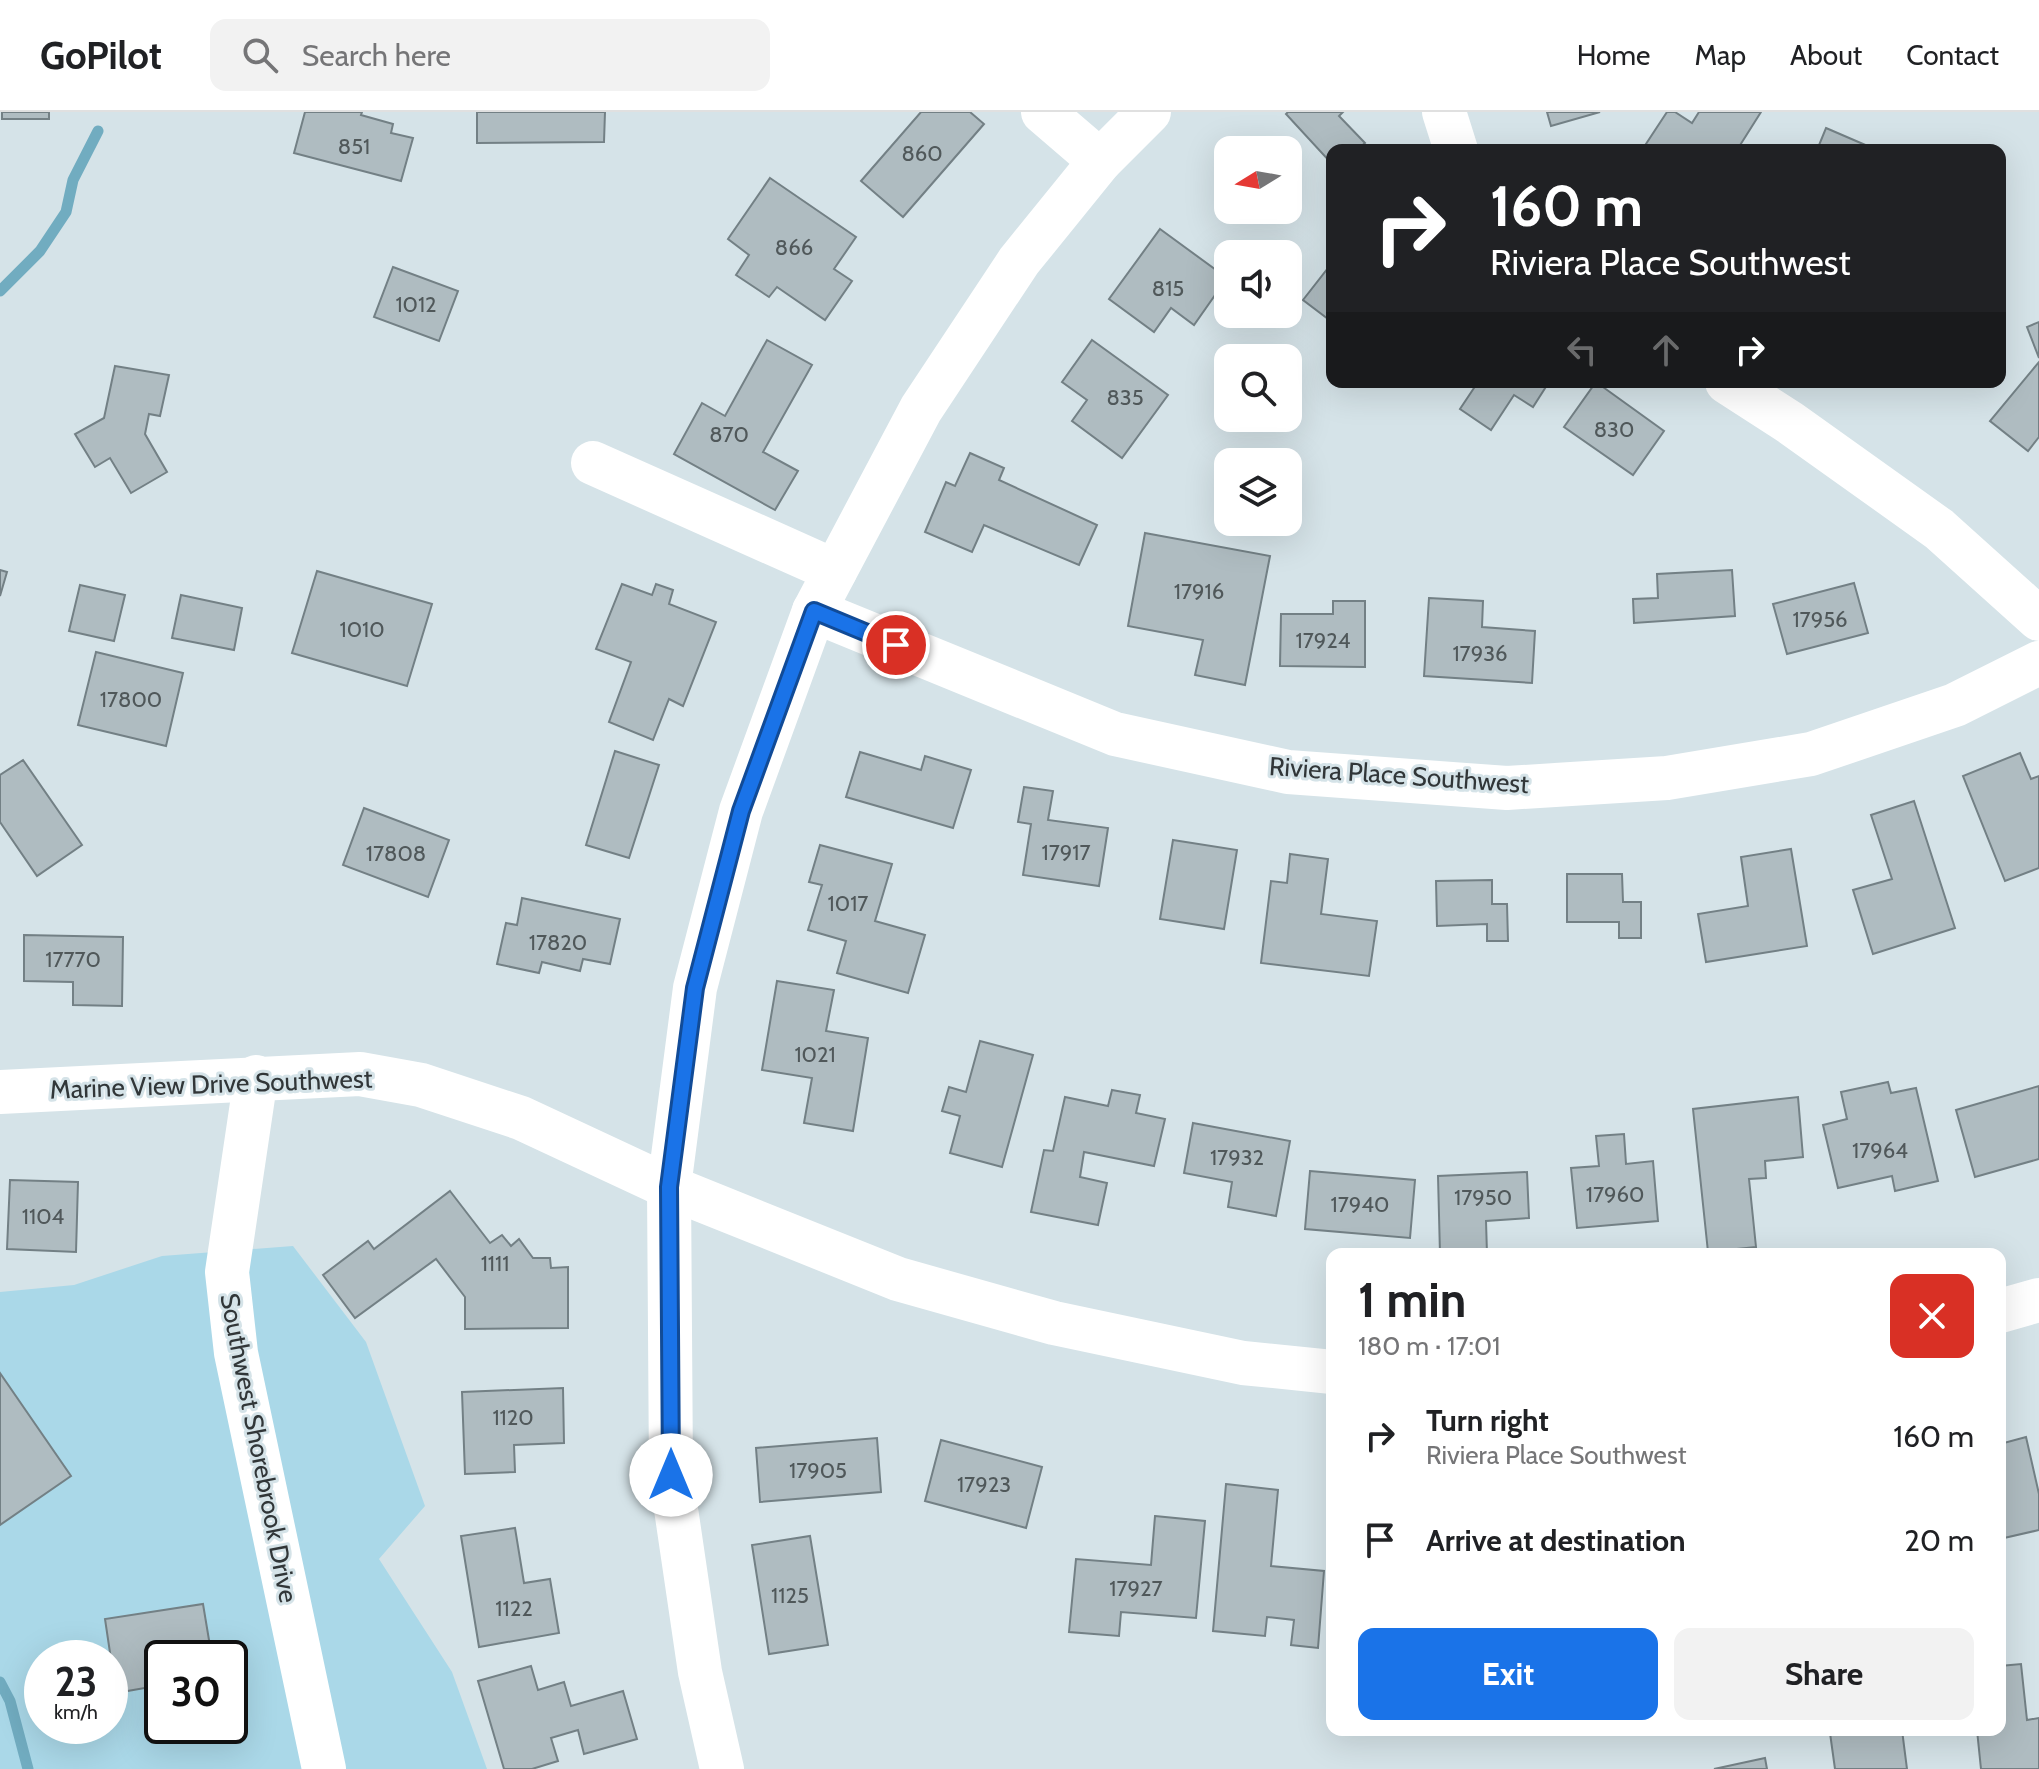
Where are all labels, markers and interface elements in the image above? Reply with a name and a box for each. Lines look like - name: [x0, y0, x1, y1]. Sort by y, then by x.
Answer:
- search box: [210, 19, 770, 91]
- text: GoPilot: [40, 32, 162, 79]
- icon: search: [238, 33, 282, 77]
- text: Search here: [302, 37, 451, 74]
- text: Home: [1577, 38, 1650, 72]
- text: Map: [1694, 38, 1746, 72]
- text: About: [1790, 38, 1862, 72]
- text: Contact: [1906, 38, 1999, 72]
- house number: 851: [338, 133, 370, 160]
- north arrow: [1214, 136, 1302, 224]
- map controls: [1214, 136, 1302, 536]
- house number: 860: [901, 140, 943, 167]
- text: 160 m: [1490, 172, 1643, 240]
- icon: right: [1358, 176, 1462, 280]
- house number: 866: [775, 234, 813, 261]
- button: sound: [1214, 240, 1302, 328]
- text: Riviera Place Southwest: [1490, 240, 1851, 284]
- house number: 815: [1152, 275, 1184, 302]
- house number: 1012: [395, 291, 437, 318]
- icon: left: [1560, 328, 1604, 372]
- icon: ahead: [1644, 328, 1688, 372]
- icon: right: [1728, 328, 1772, 372]
- button: search: [1214, 344, 1302, 432]
- house number: 835: [1106, 384, 1144, 411]
- house number: 830: [1594, 416, 1634, 443]
- house number: 870: [709, 421, 749, 448]
- button: layers: [1214, 448, 1302, 536]
- house number: 17916: [1174, 578, 1224, 605]
- house number: 17956: [1792, 606, 1848, 633]
- pin: [862, 611, 930, 679]
- house number: 1010: [339, 616, 385, 643]
- icon: arrive: [874, 623, 918, 667]
- house number: 17924: [1296, 627, 1351, 654]
- house number: 17936: [1452, 640, 1508, 667]
- house number: 17800: [100, 686, 162, 713]
- street label: Riviera Place Southwest: [1268, 750, 1530, 800]
- house number: 17917: [1042, 839, 1090, 866]
- house number: 17808: [366, 840, 426, 867]
- house number: 1017: [828, 890, 868, 917]
- house number: 17820: [529, 929, 587, 956]
- house number: 17770: [45, 946, 101, 973]
- house number: 1021: [794, 1041, 836, 1068]
- street label: Marine View Drive Southwest: [49, 1062, 373, 1106]
- house number: 17964: [1852, 1137, 1908, 1164]
- house number: 17932: [1210, 1144, 1264, 1171]
- house number: 17960: [1586, 1181, 1644, 1208]
- house number: 17950: [1454, 1184, 1512, 1211]
- house number: 17940: [1331, 1191, 1389, 1218]
- house number: 1104: [22, 1203, 64, 1230]
- house number: 1111: [481, 1250, 509, 1277]
- text: 1 min: [1358, 1271, 1466, 1329]
- button: close: [1890, 1274, 1974, 1358]
- street label: Southwest Shorebrook Drive: [213, 1291, 305, 1605]
- text: 180 m · 17:01: [1358, 1330, 1501, 1362]
- text: Turn right: [1426, 1402, 1549, 1439]
- house number: 1120: [492, 1404, 534, 1431]
- icon: right: [1358, 1414, 1402, 1458]
- text: 160 m: [1893, 1418, 1974, 1455]
- position arrow: [629, 1433, 713, 1517]
- text: Riviera Place Southwest: [1426, 1439, 1686, 1471]
- house number: 17905: [789, 1457, 847, 1484]
- house number: 17923: [957, 1471, 1011, 1498]
- icon: arrive: [1358, 1518, 1402, 1562]
- text: Arrive at destination: [1426, 1522, 1686, 1559]
- text: 20 m: [1904, 1522, 1974, 1559]
- house number: 17927: [1109, 1575, 1163, 1602]
- house number: 1125: [771, 1582, 809, 1609]
- house number: 1122: [495, 1595, 533, 1622]
- button: Exit: [1358, 1628, 1658, 1720]
- button: Share: [1674, 1628, 1974, 1720]
- speed limit sign: 30: [144, 1640, 248, 1744]
- text: 23: [55, 1657, 97, 1706]
- text: km/h: [54, 1700, 98, 1724]

